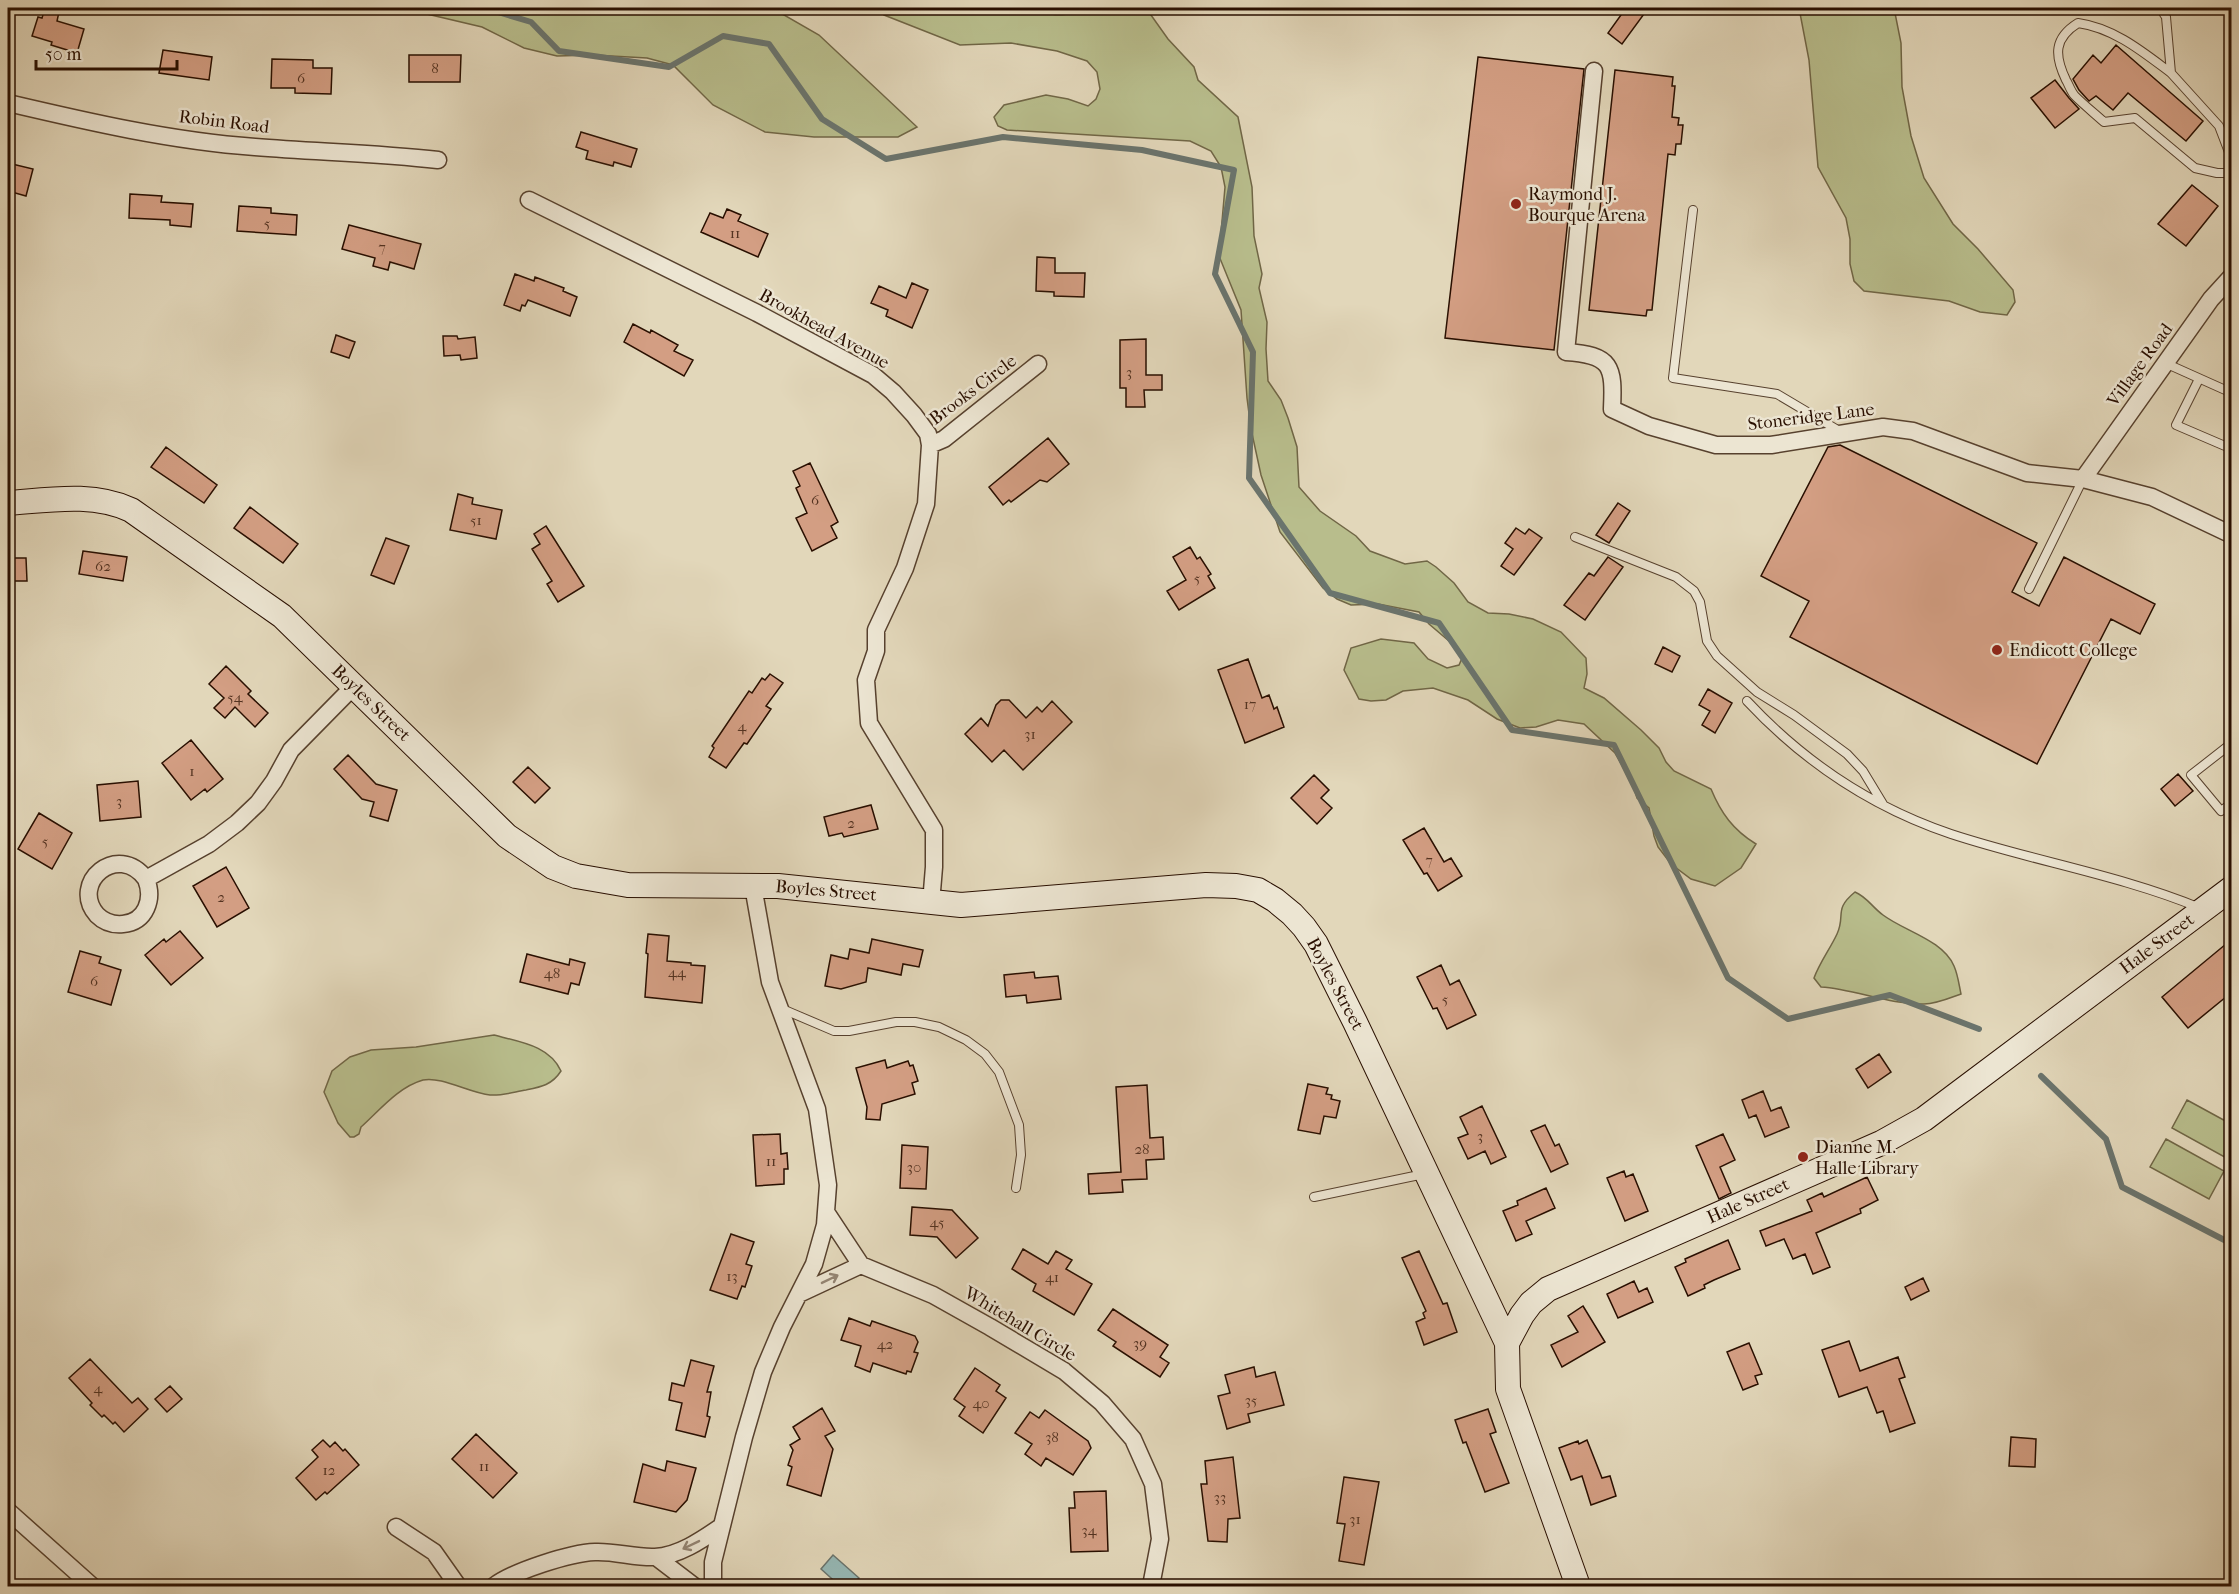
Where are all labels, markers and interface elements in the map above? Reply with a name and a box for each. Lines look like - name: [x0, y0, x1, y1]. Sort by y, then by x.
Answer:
- scale bar: [36, 33, 177, 71]
- text: 50 m: [45, 44, 82, 65]
- house number: 8: [431, 59, 439, 77]
- house number: 6: [297, 69, 306, 87]
- street label: Robin Road: [178, 106, 271, 138]
- place label: Raymond J. Bourque Arena: [1528, 184, 1646, 226]
- marker: Raymond J. Bourque Arena: [1509, 197, 1523, 211]
- house number: 5: [264, 214, 270, 232]
- house number: 11: [730, 224, 740, 242]
- house number: 7: [378, 238, 386, 256]
- street label: Brookhead Avenue: [755, 285, 893, 374]
- street label: Village Road: [2102, 319, 2177, 412]
- street label: Brooks Circle: [925, 350, 1021, 430]
- house number: 3: [1126, 363, 1132, 381]
- street label: Stoneridge Lane: [1746, 399, 1876, 435]
- house number: 6: [811, 491, 820, 509]
- house number: 51: [470, 511, 482, 529]
- house number: 62: [95, 557, 111, 575]
- house number: 5: [1194, 569, 1200, 587]
- place label: Endicott College: [2009, 640, 2137, 661]
- marker: Endicott College: [1990, 643, 2004, 657]
- street label: Boyles Street: [327, 660, 415, 746]
- house number: 54: [227, 688, 244, 706]
- house number: 17: [1244, 695, 1256, 713]
- house number: 4: [738, 717, 748, 735]
- house number: 31: [1024, 725, 1036, 743]
- house number: 1: [189, 762, 195, 780]
- house number: 3: [116, 792, 122, 810]
- house number: 2: [847, 814, 855, 832]
- house number: 5: [42, 832, 48, 850]
- house number: 7: [1425, 851, 1433, 869]
- street label: Boyles Street: [775, 876, 878, 906]
- house number: 2: [217, 888, 225, 906]
- street label: Hale Street: [2116, 909, 2199, 979]
- street label: Boyles Street: [1302, 934, 1368, 1034]
- house number: 44: [668, 963, 687, 981]
- house number: 48: [544, 964, 560, 982]
- house number: 6: [90, 972, 99, 990]
- house number: 5: [1442, 990, 1448, 1008]
- house number: 3: [1477, 1127, 1483, 1145]
- place label: Dianne M. Halle Library: [1815, 1137, 1920, 1179]
- house number: 28: [1134, 1140, 1150, 1158]
- marker: Dianne M. Halle Library: [1796, 1150, 1810, 1164]
- house number: 11: [766, 1152, 776, 1170]
- house number: 30: [907, 1158, 921, 1176]
- street label: Hale Street: [1704, 1173, 1793, 1228]
- house number: 45: [930, 1213, 944, 1231]
- house number: 13: [726, 1267, 738, 1285]
- house number: 41: [1045, 1268, 1059, 1286]
- one-way arrow: [820, 1273, 838, 1285]
- street label: Whitehall Circle: [959, 1282, 1080, 1366]
- house number: 39: [1133, 1334, 1147, 1352]
- house number: 42: [877, 1335, 894, 1353]
- house number: 4: [94, 1379, 104, 1397]
- house number: 35: [1245, 1391, 1257, 1409]
- house number: 40: [972, 1394, 990, 1412]
- house number: 38: [1045, 1428, 1059, 1446]
- house number: 11: [479, 1457, 489, 1475]
- house number: 12: [322, 1461, 336, 1479]
- house number: 33: [1214, 1488, 1226, 1506]
- house number: 31: [1349, 1510, 1361, 1528]
- house number: 34: [1081, 1521, 1098, 1539]
- one-way arrow: [682, 1539, 700, 1551]

